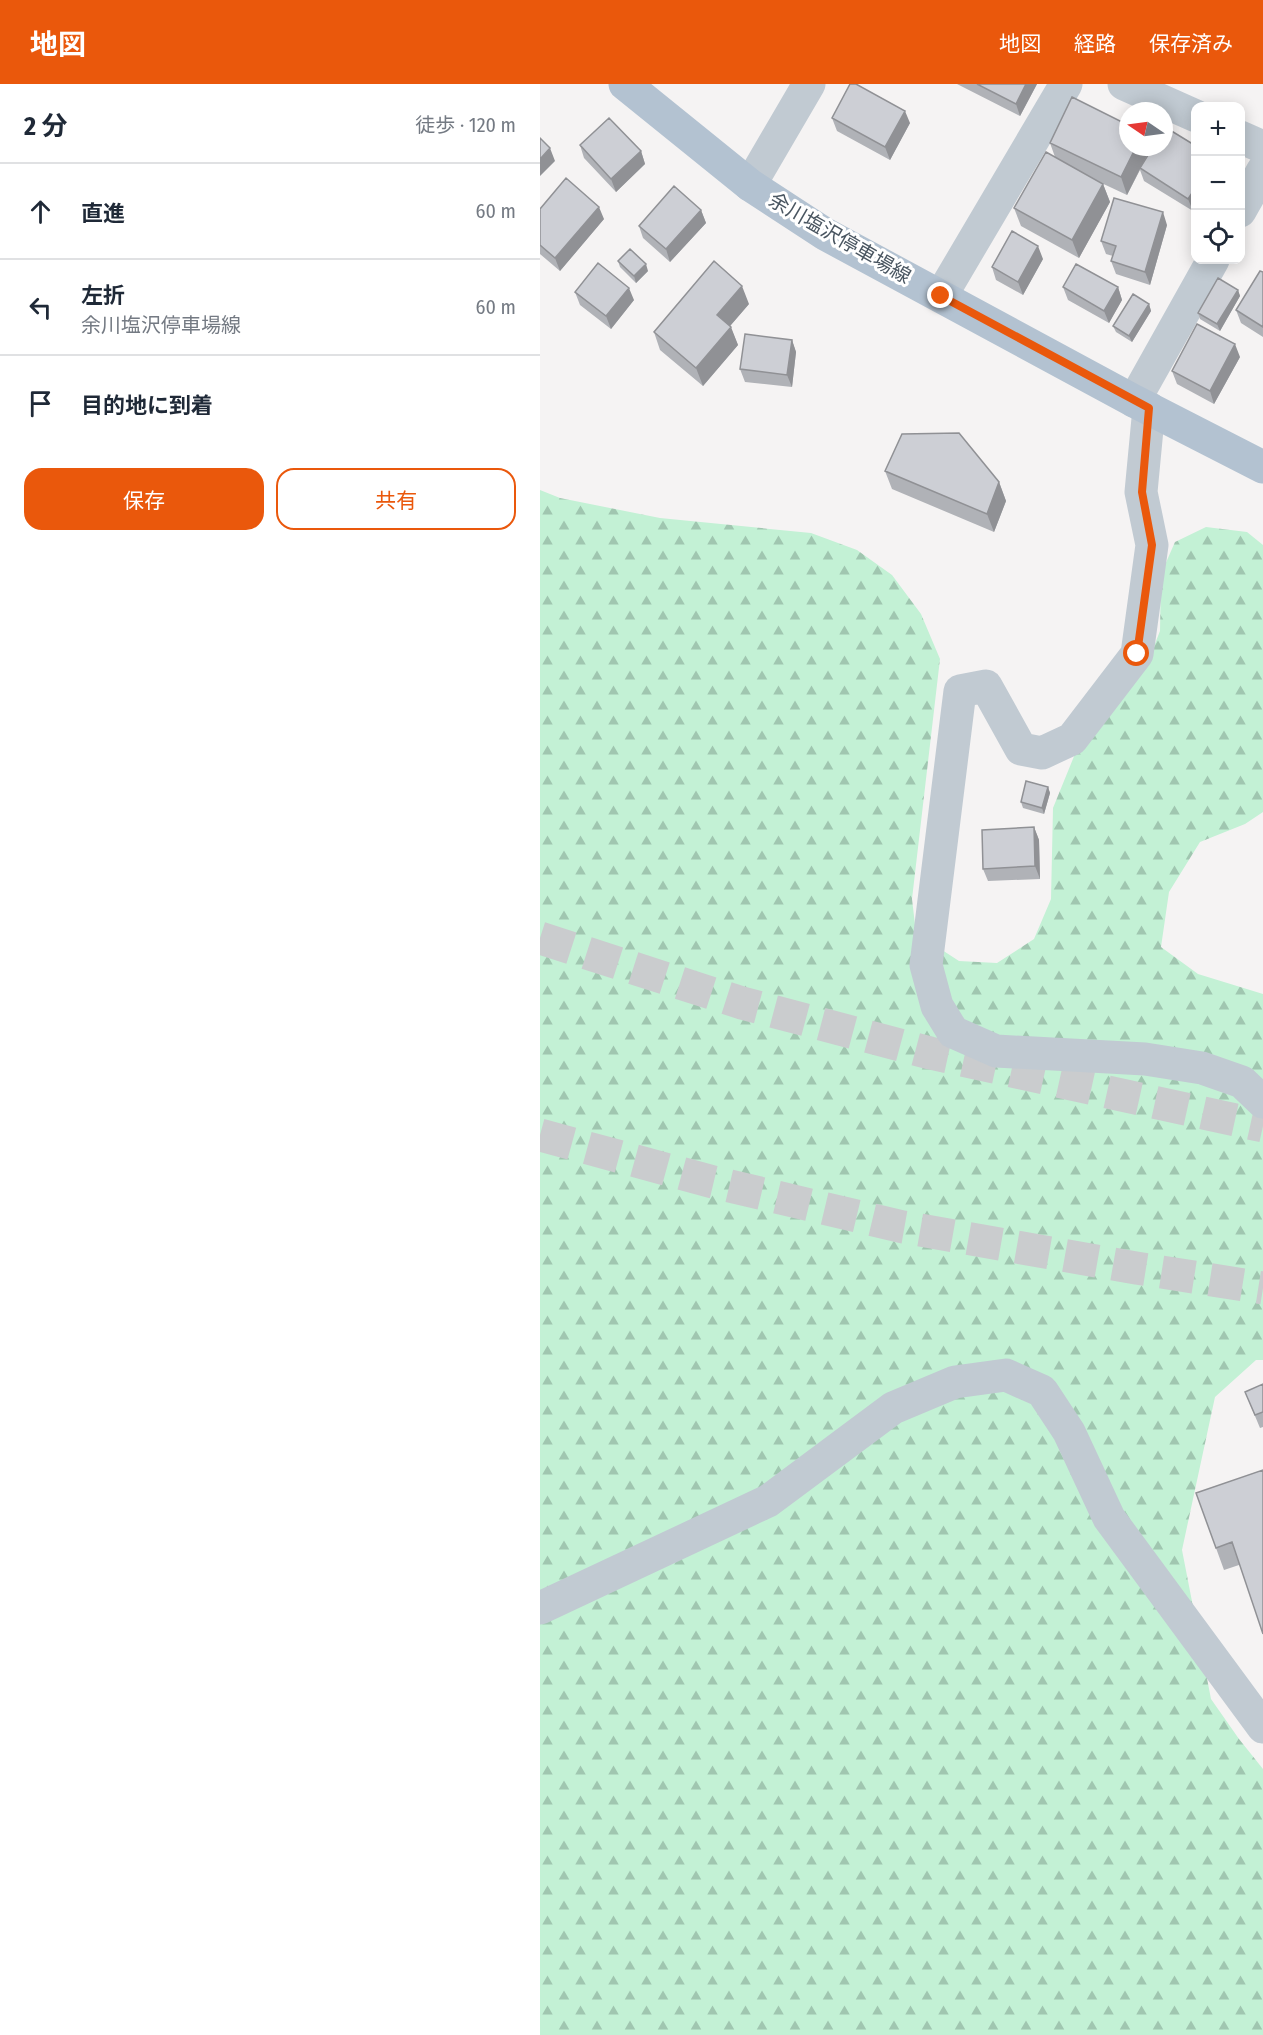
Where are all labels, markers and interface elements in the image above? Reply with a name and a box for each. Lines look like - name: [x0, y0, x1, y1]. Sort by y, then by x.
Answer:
- text: 地図: [30, 28, 86, 61]
- text: 地図: [999, 31, 1041, 57]
- text: 経路: [1074, 31, 1116, 57]
- text: 保存済み: [1149, 31, 1233, 57]
- north arrow: [1119, 102, 1173, 156]
- map controls: [1191, 102, 1245, 264]
- button: +: [1191, 102, 1245, 156]
- text: 2 分: [24, 111, 67, 142]
- text: 徒歩 · 120 m: [415, 113, 516, 137]
- button: −: [1191, 156, 1245, 210]
- street label: 余川塩沢停車場線: [765, 188, 915, 288]
- icon: ahead: [24, 195, 57, 228]
- text: 60 m: [476, 199, 516, 223]
- text: 直進: [81, 200, 125, 227]
- button: locate: [1191, 210, 1245, 264]
- text: 左折: [81, 282, 125, 309]
- route end: [927, 282, 953, 308]
- icon: left: [24, 291, 57, 324]
- text: 60 m: [476, 295, 516, 319]
- text: 余川塩沢停車場線: [81, 313, 241, 337]
- icon: arrive: [24, 387, 57, 420]
- text: 目的地に到着: [81, 392, 213, 419]
- button: 保存: [24, 468, 264, 530]
- button: 共有: [276, 468, 516, 530]
- route start: [1123, 640, 1149, 666]

